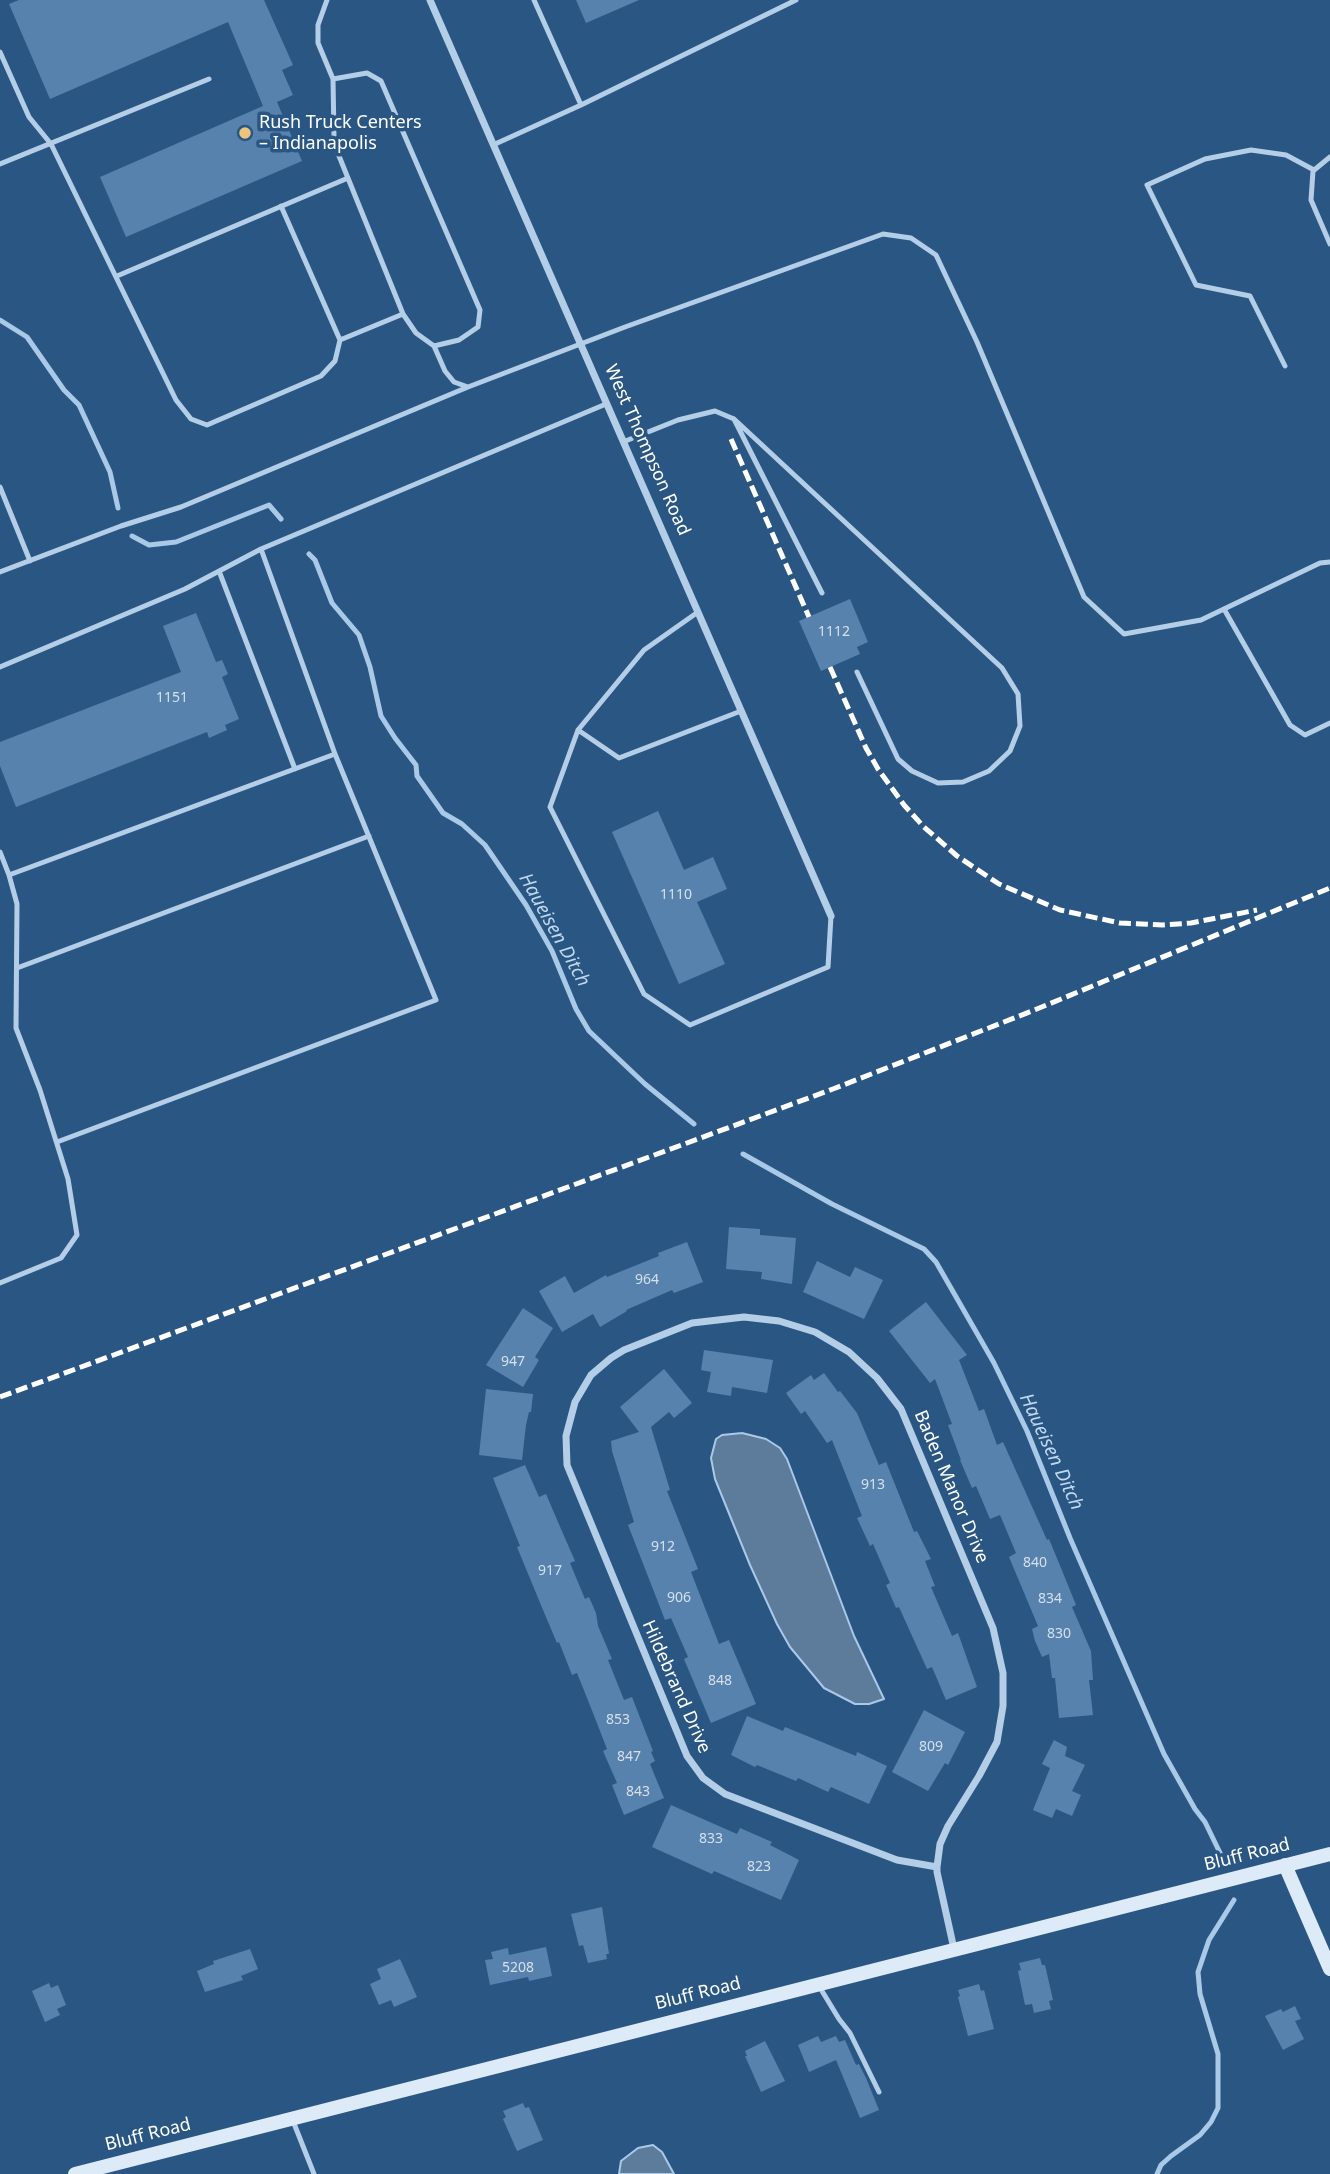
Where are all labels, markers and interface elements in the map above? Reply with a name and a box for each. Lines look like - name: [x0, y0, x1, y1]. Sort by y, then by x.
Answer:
- place label: Rush Truck Centers – Indianapolis: [259, 112, 422, 154]
- marker: Rush Truck Centers – Indianapolis: [237, 125, 253, 141]
- street label: West Thompson Road: [600, 361, 694, 539]
- house number: 1112: [818, 624, 850, 640]
- house number: 1151: [156, 690, 188, 706]
- water label: Haueisen Ditch: [513, 869, 595, 991]
- house number: 1110: [660, 887, 692, 903]
- house number: 964: [635, 1272, 659, 1288]
- house number: 947: [501, 1354, 525, 1370]
- water label: Haueisen Ditch: [1014, 1390, 1088, 1514]
- street label: Baden Manor Drive: [909, 1407, 993, 1567]
- house number: 913: [861, 1477, 885, 1493]
- house number: 912: [651, 1539, 675, 1555]
- house number: 840: [1023, 1555, 1047, 1571]
- house number: 917: [538, 1563, 562, 1579]
- house number: 906: [667, 1590, 691, 1606]
- house number: 834: [1038, 1591, 1062, 1607]
- street label: Hildebrand Drive: [637, 1617, 715, 1757]
- house number: 830: [1047, 1626, 1071, 1642]
- house number: 848: [708, 1673, 732, 1689]
- house number: 853: [606, 1712, 630, 1728]
- house number: 809: [919, 1739, 943, 1755]
- house number: 847: [617, 1749, 641, 1765]
- house number: 843: [626, 1784, 650, 1800]
- house number: 833: [699, 1831, 723, 1847]
- street label: Bluff Road: [1202, 1834, 1292, 1876]
- house number: 823: [747, 1859, 771, 1875]
- house number: 5208: [502, 1960, 534, 1976]
- street label: Bluff Road: [653, 1973, 743, 2015]
- street label: Bluff Road: [103, 2114, 193, 2156]

